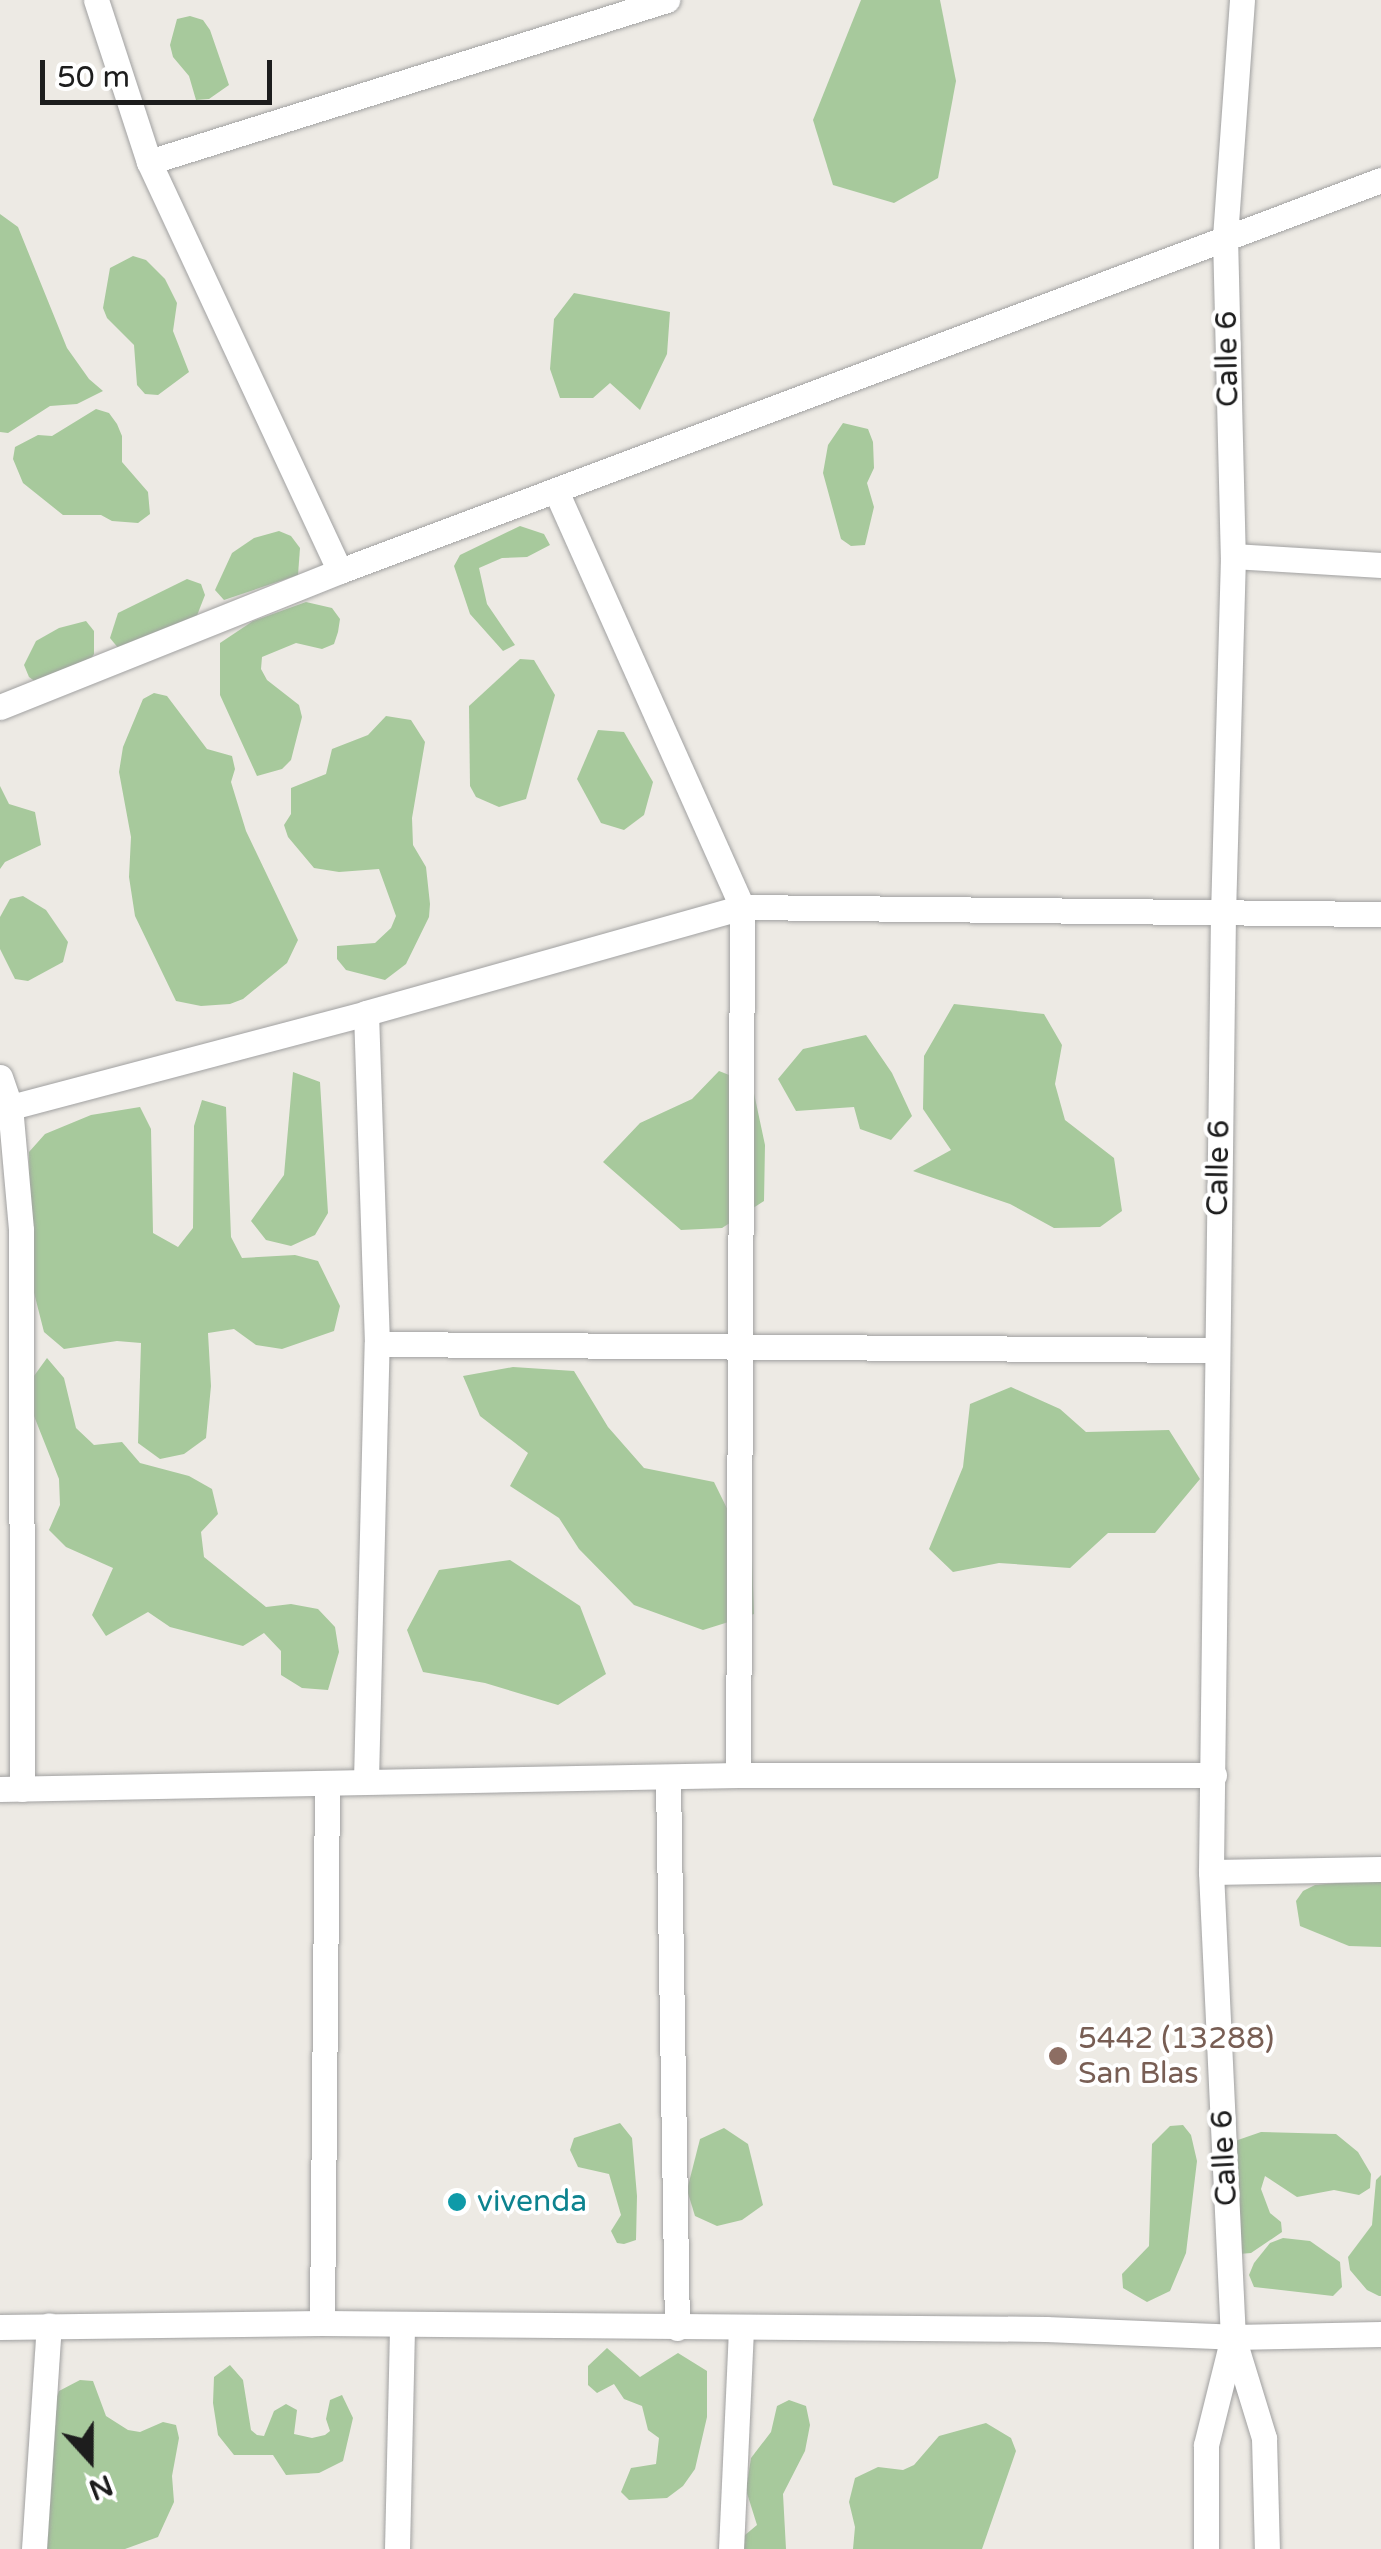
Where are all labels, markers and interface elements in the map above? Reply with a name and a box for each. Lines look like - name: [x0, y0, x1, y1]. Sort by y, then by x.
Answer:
- scale bar: [45, 40, 278, 102]
- text: 50 m: [57, 59, 130, 96]
- street label: Calle 6: [1209, 311, 1247, 407]
- street label: Calle 6: [1200, 1120, 1238, 1216]
- place label: 5442 (13288) San Blas: [1078, 2021, 1274, 2092]
- marker: 5442 (13288) San Blas: [1047, 2045, 1069, 2067]
- street label: Calle 6: [1205, 2109, 1245, 2207]
- place label: vivenda: [477, 2184, 587, 2220]
- marker: vivenda: [446, 2191, 468, 2213]
- north arrow: [40, 2409, 140, 2509]
- text: N: [84, 2467, 117, 2507]

